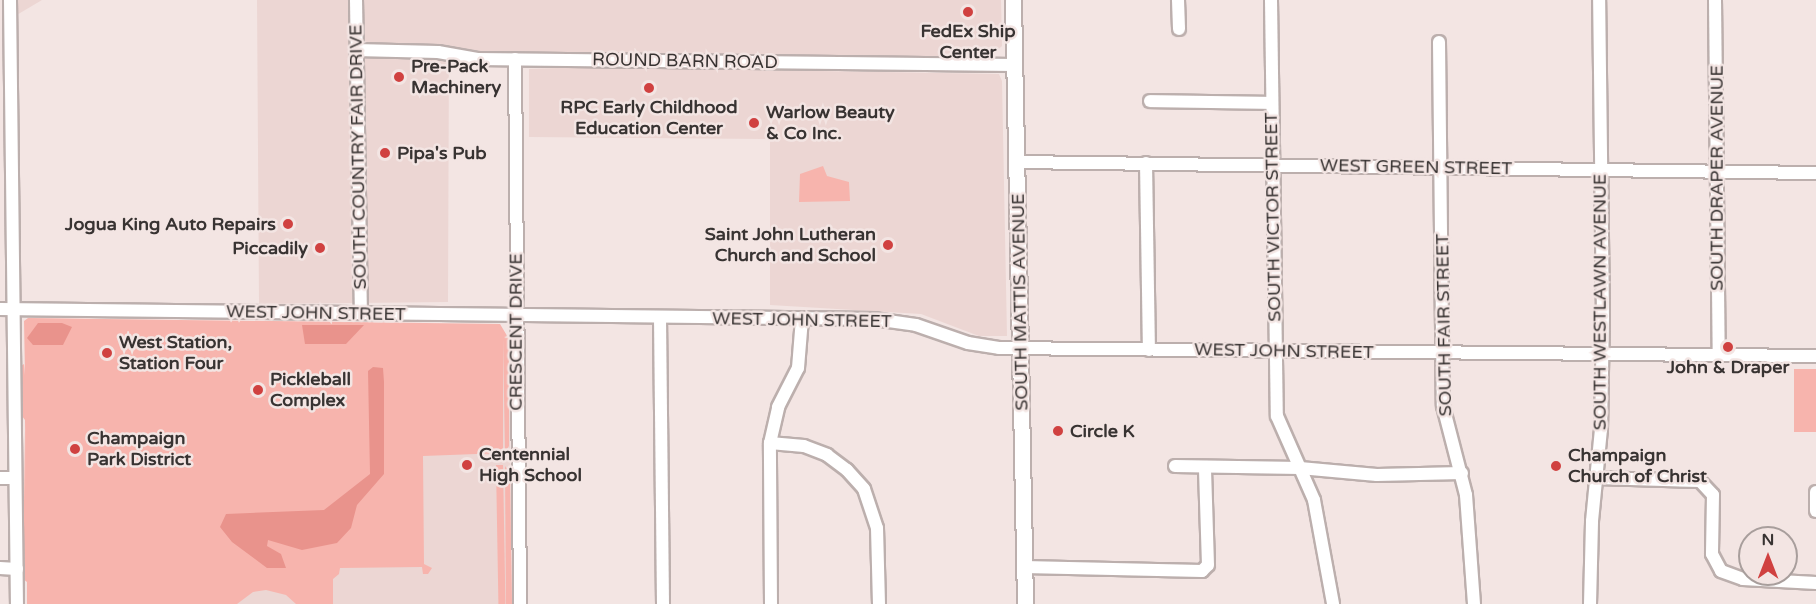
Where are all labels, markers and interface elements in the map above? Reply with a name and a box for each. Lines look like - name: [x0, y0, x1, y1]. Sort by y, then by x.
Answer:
- marker: FedEx Ship Center: [961, 5, 975, 19]
- place label: FedEx Ship Center: [920, 21, 1016, 63]
- street label: SOUTH COUNTRY FAIR DRIVE: [345, 24, 371, 290]
- street label: ROUND BARN ROAD: [592, 49, 778, 73]
- place label: Pre-Pack Machinery: [411, 56, 501, 98]
- street label: SOUTH DRAPER AVENUE: [1706, 65, 1728, 291]
- marker: Pre-Pack Machinery: [392, 70, 406, 84]
- marker: RPC Early Childhood Education Center: [642, 81, 656, 95]
- place label: RPC Early Childhood Education Center: [560, 97, 738, 140]
- place label: Warlow Beauty & Co Inc.: [766, 102, 895, 144]
- street label: SOUTH VICTOR STREET: [1260, 112, 1286, 322]
- marker: Warlow Beauty & Co Inc.: [747, 116, 761, 130]
- place label: Pipa's Pub: [397, 142, 487, 164]
- marker: Pipa's Pub: [378, 146, 392, 160]
- street label: WEST GREEN STREET: [1320, 155, 1512, 179]
- street label: SOUTH WESTLAWN AVENUE: [1589, 174, 1611, 430]
- street label: SOUTH MATTIS AVENUE: [1007, 193, 1033, 411]
- place label: Jogua King Auto Repairs: [65, 213, 276, 235]
- marker: Jogua King Auto Repairs: [281, 217, 295, 231]
- place label: Saint John Lutheran Church and School: [705, 224, 876, 266]
- street label: SOUTH FAIR STREET: [1432, 233, 1456, 417]
- place label: Piccadily: [232, 237, 308, 259]
- marker: Saint John Lutheran Church and School: [881, 238, 895, 252]
- marker: Piccadily: [313, 241, 327, 255]
- street label: CRESCENT DRIVE: [505, 253, 527, 411]
- street label: WEST JOHN STREET: [226, 301, 406, 325]
- street label: WEST JOHN STREET: [712, 308, 892, 332]
- place label: West Station, Station Four: [119, 332, 232, 374]
- street label: WEST JOHN STREET: [1194, 339, 1374, 363]
- marker: John & Draper: [1721, 340, 1735, 354]
- marker: West Station, Station Four: [100, 346, 114, 360]
- place label: John & Draper: [1667, 356, 1789, 378]
- place label: Pickleball Complex: [270, 369, 351, 412]
- marker: Pickleball Complex: [251, 383, 265, 397]
- place label: Circle K: [1070, 420, 1135, 442]
- marker: Circle K: [1051, 424, 1065, 438]
- place label: Champaign Park District: [87, 428, 191, 470]
- marker: Champaign Park District: [68, 442, 82, 456]
- place label: Centennial High School: [479, 444, 582, 486]
- place label: Champaign Church of Christ: [1568, 445, 1707, 488]
- marker: Centennial High School: [460, 458, 474, 472]
- marker: Champaign Church of Christ: [1549, 459, 1563, 473]
- north arrow: [1738, 526, 1798, 586]
- text: N: [1762, 530, 1774, 550]

